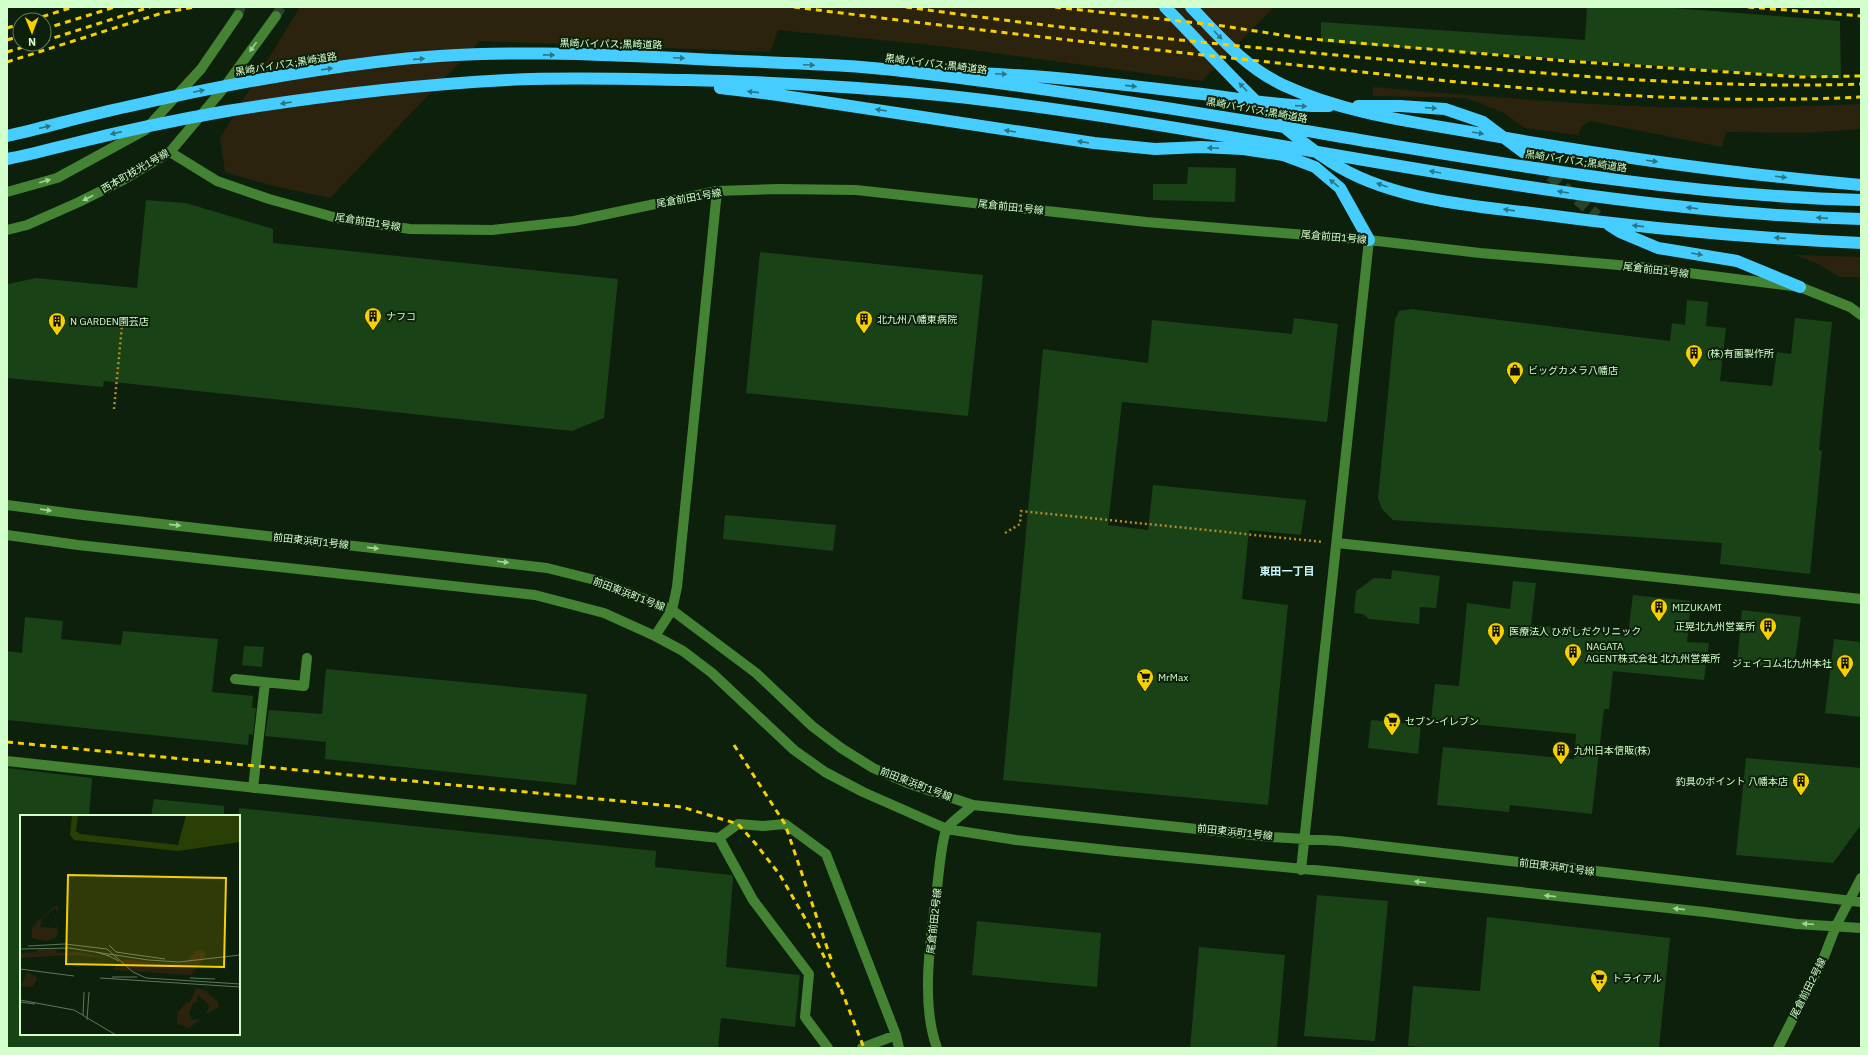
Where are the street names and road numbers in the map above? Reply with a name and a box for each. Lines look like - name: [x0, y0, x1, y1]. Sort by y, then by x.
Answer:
- street label: 黒崎バイパス;黒崎道路: [560, 37, 662, 51]
- street label: 黒崎バイパス;黒崎道路: [234, 50, 338, 78]
- street label: 黒崎バイパス;黒崎道路: [884, 51, 988, 77]
- street label: 黒崎バイパス;黒崎道路: [1205, 95, 1309, 125]
- street label: 西本町枝光1号線: [99, 146, 171, 196]
- street label: 黒崎バイパス;黒崎道路: [1524, 147, 1628, 175]
- street label: 尾倉前田1号線: [655, 186, 723, 210]
- street label: 尾倉前田1号線: [978, 197, 1044, 217]
- street label: 尾倉前田1号線: [334, 210, 402, 234]
- street label: 尾倉前田1号線: [1301, 228, 1367, 246]
- street label: 尾倉前田1号線: [1622, 260, 1690, 280]
- street label: 前田東浜町1号線: [273, 531, 349, 551]
- street label: 前田東浜町1号線: [591, 574, 667, 614]
- street label: 前田東浜町1号線: [878, 764, 954, 804]
- street label: 前田東浜町1号線: [1197, 822, 1273, 842]
- street label: 前田東浜町1号線: [1518, 856, 1596, 878]
- street label: 尾倉前田2号線: [924, 888, 944, 954]
- street label: 尾倉前田2号線: [1787, 956, 1829, 1020]

